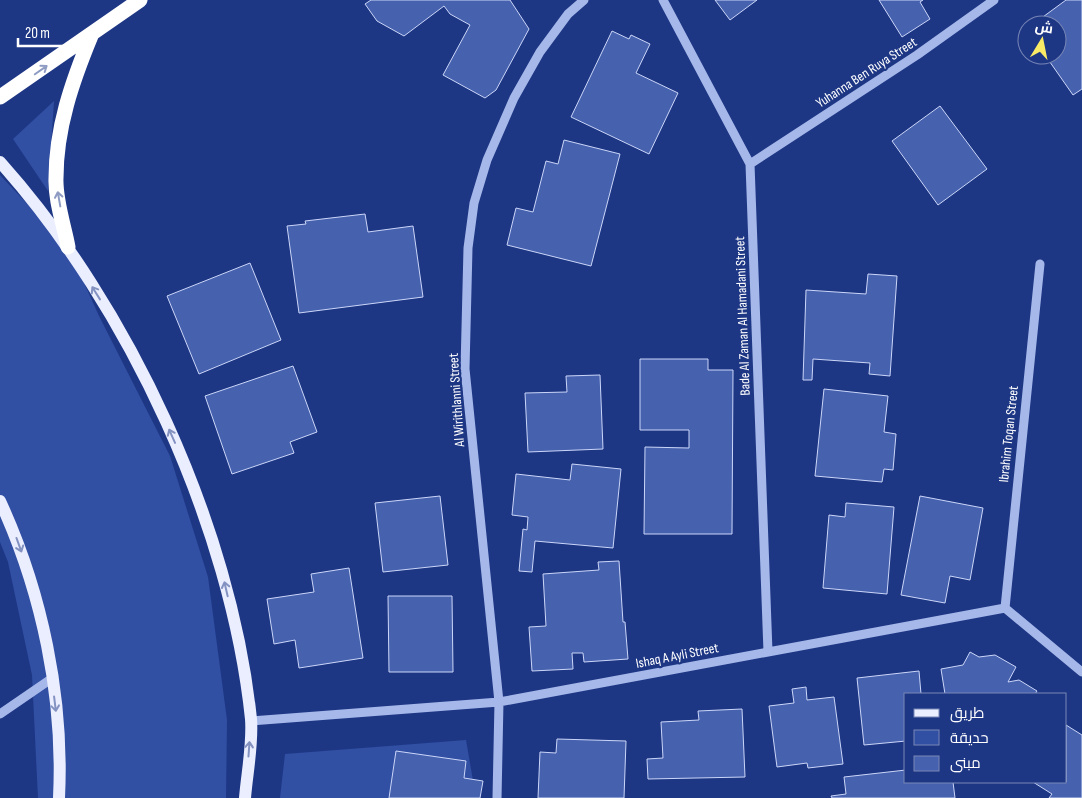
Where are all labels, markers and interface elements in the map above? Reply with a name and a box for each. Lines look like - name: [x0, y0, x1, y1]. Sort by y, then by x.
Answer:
- scale bar: [18, 15, 81, 47]
- north arrow: [1017, 15, 1067, 65]
- text: ش: [1034, 18, 1055, 38]
- text: 20 m: [25, 24, 50, 43]
- street label: Yuhanna Ben Ruya Street: [813, 33, 920, 111]
- one-way arrow: [33, 65, 47, 75]
- one-way arrow: [53, 191, 63, 207]
- street label: Bade Al Zaman Al Hamadani Street: [731, 236, 754, 396]
- one-way arrow: [90, 287, 100, 301]
- street label: Al Wirithlanni Street: [445, 353, 468, 448]
- street label: Ibrahim Toqan Street: [995, 385, 1022, 483]
- one-way arrow: [167, 429, 177, 444]
- one-way arrow: [15, 537, 25, 553]
- one-way arrow: [221, 582, 230, 598]
- street label: Ishaq A Ayli Street: [634, 639, 720, 672]
- legend: [904, 693, 1067, 783]
- one-way arrow: [50, 695, 60, 711]
- text: طريق: [950, 704, 984, 723]
- text: حديقة: [950, 729, 989, 748]
- one-way arrow: [244, 742, 254, 758]
- text: مبنى: [950, 754, 981, 773]

